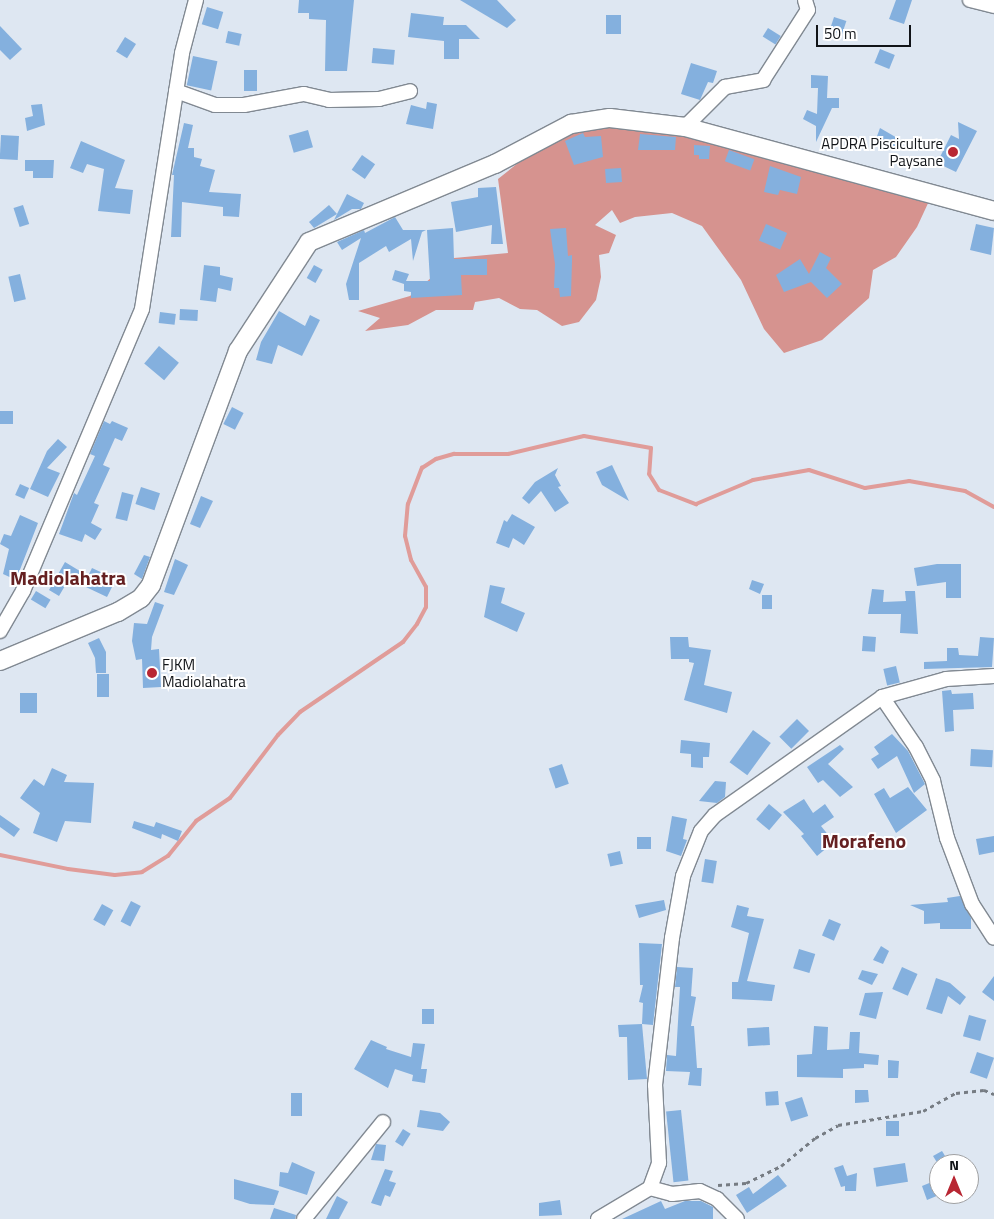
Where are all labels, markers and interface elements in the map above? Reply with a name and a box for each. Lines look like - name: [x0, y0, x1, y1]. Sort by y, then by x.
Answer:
- scale bar: [819, 15, 914, 47]
- text: 50 m: [824, 22, 857, 45]
- place label: APDRA Pisciculture Paysane: [821, 134, 943, 169]
- marker: APDRA Pisciculture Paysane: [947, 146, 959, 158]
- district label: Madiolahatra: [10, 565, 126, 589]
- place label: FJKM Madiolahatra: [162, 655, 246, 690]
- marker: FJKM Madiolahatra: [146, 667, 158, 679]
- district label: Morafeno: [822, 828, 906, 852]
- north arrow: [929, 1154, 979, 1204]
- text: N: [949, 1154, 959, 1175]

